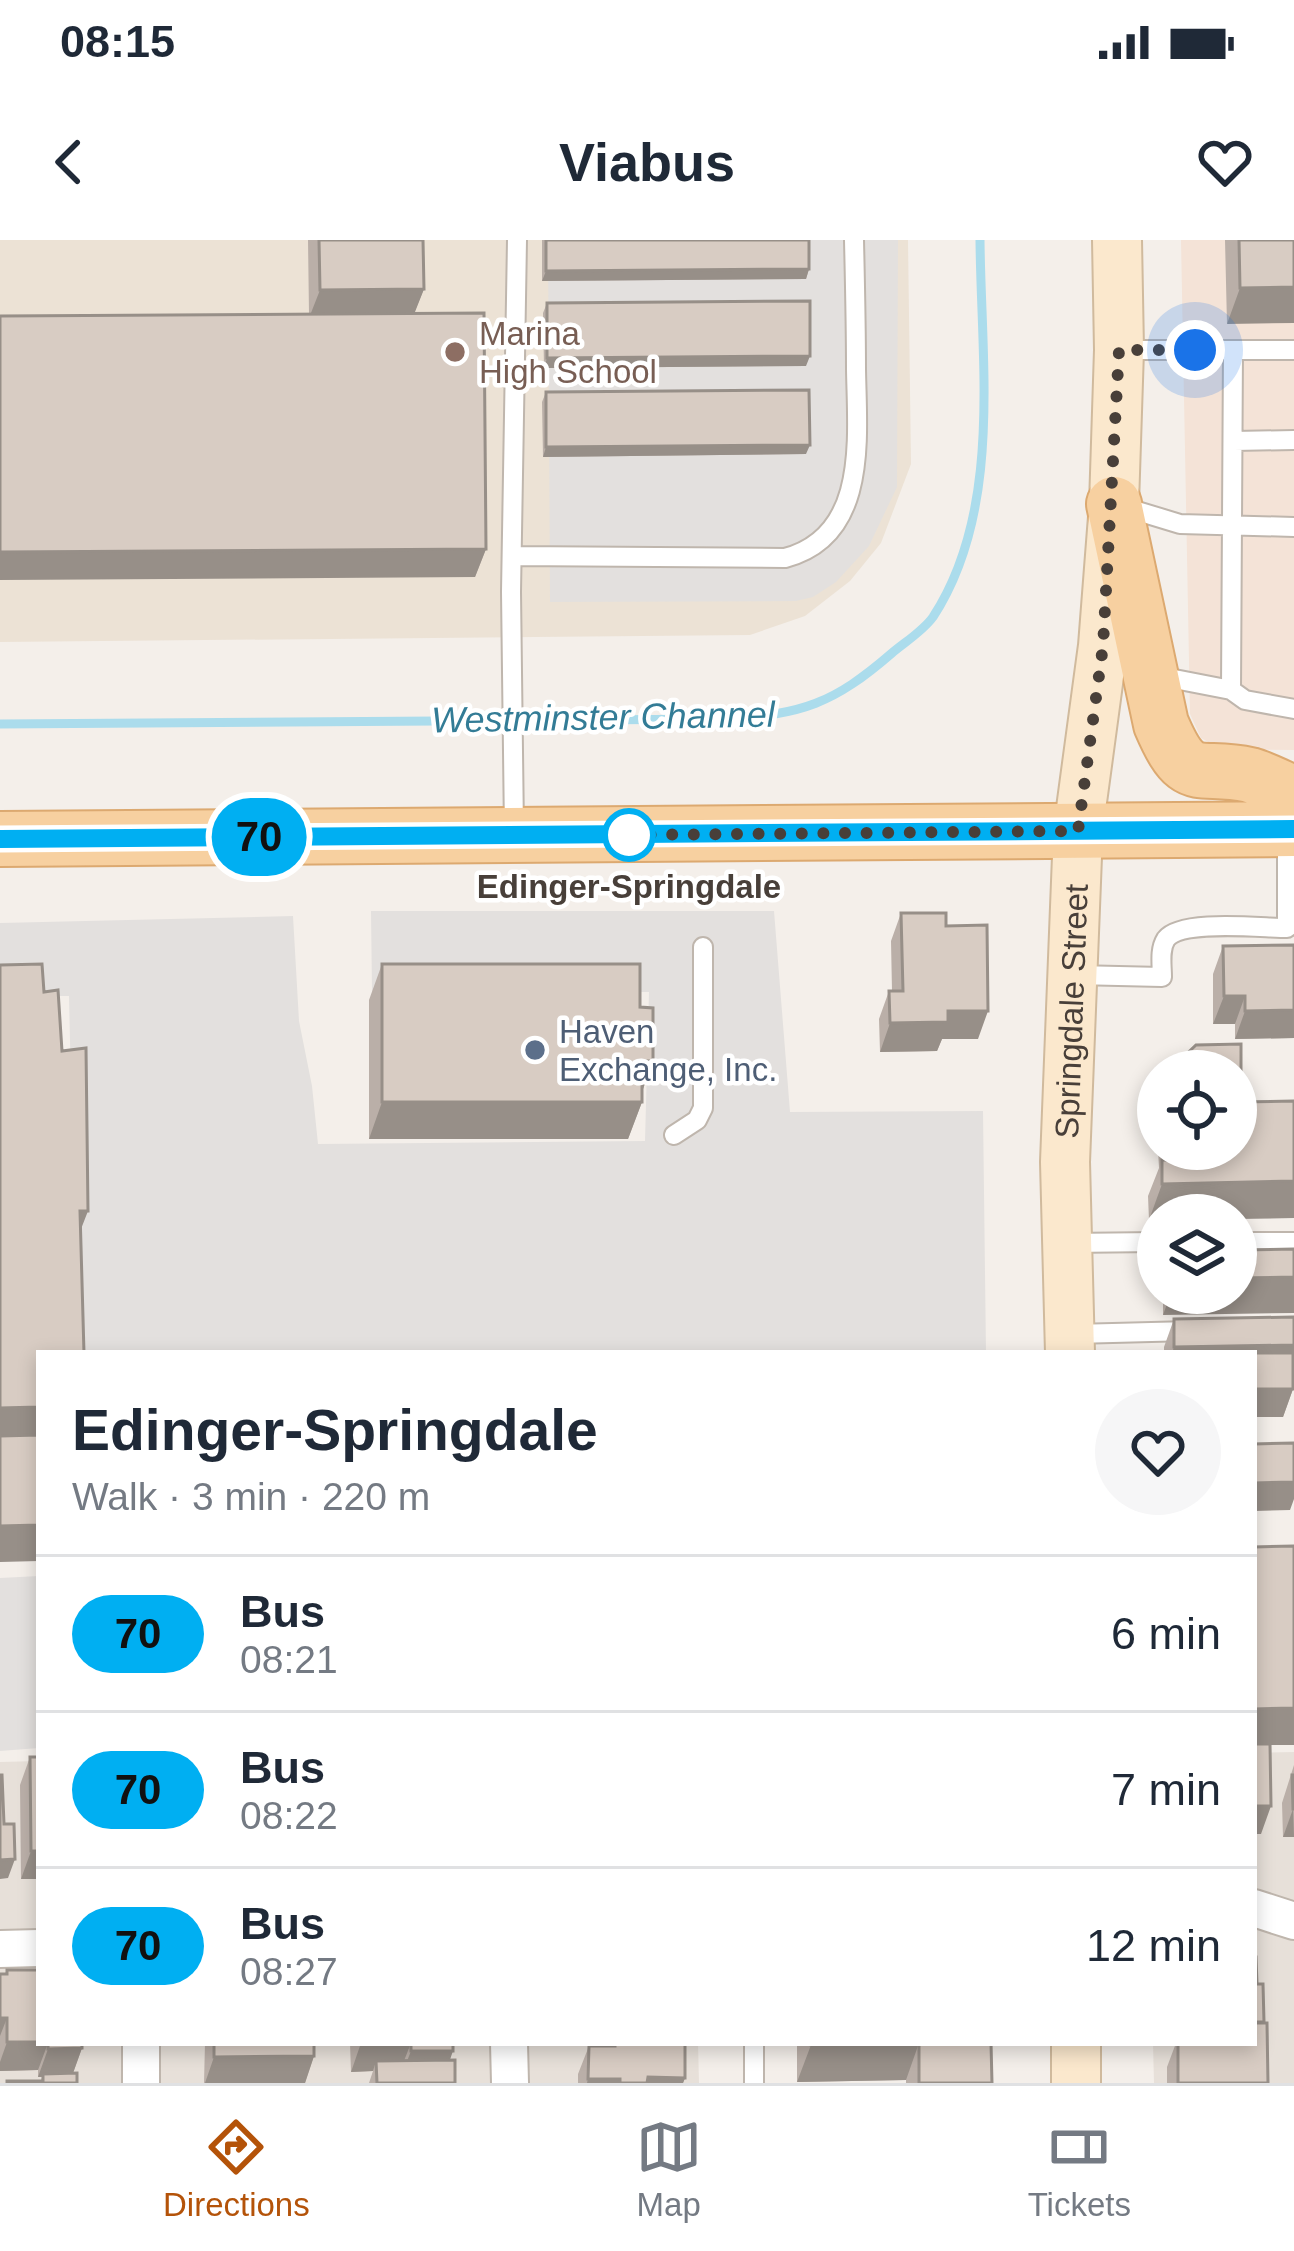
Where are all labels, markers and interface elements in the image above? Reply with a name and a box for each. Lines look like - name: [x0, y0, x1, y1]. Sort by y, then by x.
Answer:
- text: 08:15: [60, 16, 175, 67]
- icon: back: [36, 129, 102, 195]
- icon: heart: [1192, 129, 1258, 195]
- text: Viabus: [559, 132, 735, 192]
- place label: Marina High School: [479, 315, 657, 390]
- your location: [1165, 320, 1225, 380]
- marker: Marina High School: [442, 339, 468, 365]
- water label: Westminster Channel: [431, 693, 776, 740]
- line badge: 70: [205, 798, 313, 876]
- marker: Edinger-Springdale: [604, 810, 654, 860]
- text: 70: [236, 813, 282, 860]
- place label: Edinger-Springdale: [477, 868, 781, 905]
- street label: Springdale Street: [1047, 883, 1094, 1139]
- place label: Haven Exchange, Inc.: [559, 1013, 777, 1088]
- marker: Haven Exchange, Inc.: [522, 1037, 548, 1063]
- map controls: [1137, 1050, 1257, 1314]
- button: locate: [1137, 1050, 1257, 1170]
- button: layers: [1137, 1194, 1257, 1314]
- button: heart: [1095, 1389, 1221, 1515]
- text: Edinger-Springdale: [72, 1398, 598, 1462]
- text: Walk · 3 min · 220 m: [72, 1475, 430, 1518]
- text: Bus: [240, 1586, 325, 1637]
- text: 6 min: [1111, 1608, 1221, 1659]
- text: 70: [115, 1610, 161, 1657]
- text: 08:21: [240, 1638, 338, 1681]
- text: Bus: [240, 1742, 325, 1793]
- text: 7 min: [1111, 1764, 1221, 1815]
- text: 70: [115, 1766, 161, 1813]
- text: 08:22: [240, 1794, 338, 1837]
- text: Bus: [240, 1898, 325, 1949]
- text: 12 min: [1086, 1920, 1221, 1971]
- text: 70: [115, 1922, 161, 1969]
- text: 08:27: [240, 1950, 338, 1993]
- tab: Directions: [163, 2114, 310, 2224]
- tab: Map: [636, 2114, 702, 2224]
- tab: Tickets: [1028, 2114, 1131, 2224]

